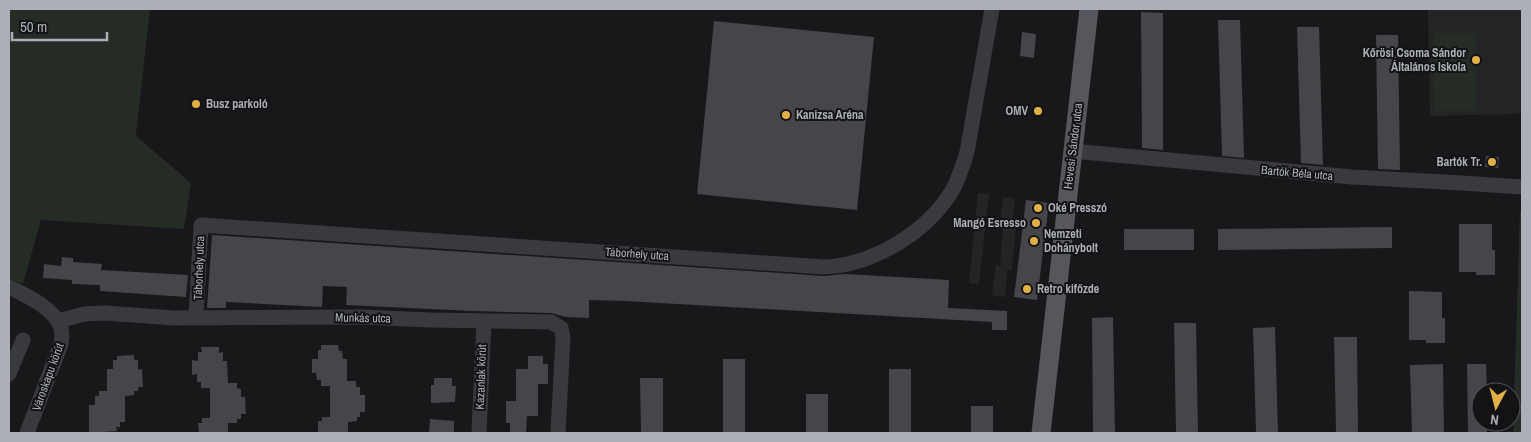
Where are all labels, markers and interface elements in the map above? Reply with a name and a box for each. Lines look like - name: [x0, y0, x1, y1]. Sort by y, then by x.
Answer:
- scale bar: [12, 10, 108, 42]
- text: 50 m: [20, 16, 47, 37]
- place label: Kőrösi Csoma Sándor Általános Iskola: [1363, 45, 1467, 75]
- marker: Kőrösi Csoma Sándor Általános Iskola: [1470, 54, 1482, 66]
- place label: Busz parkoló: [206, 96, 268, 112]
- marker: Busz parkoló: [190, 98, 202, 110]
- street label: Hevesi Sándor utca: [1060, 102, 1086, 190]
- place label: OMV: [1006, 103, 1028, 119]
- marker: OMV: [1032, 105, 1044, 117]
- place label: Kanizsa Aréna: [796, 107, 864, 123]
- marker: Kanizsa Aréna: [780, 109, 792, 121]
- place label: Bartók Tr.: [1437, 154, 1482, 170]
- marker: Bartók Tr.: [1486, 156, 1498, 168]
- street label: Bartók Béla utca: [1260, 162, 1334, 184]
- place label: Oké Presszó: [1048, 200, 1107, 216]
- marker: Oké Presszó: [1032, 202, 1044, 214]
- place label: Mangó Esresso: [953, 215, 1026, 231]
- marker: Mangó Esresso: [1030, 217, 1042, 229]
- place label: Nemzeti Dohánybolt: [1044, 226, 1099, 256]
- street label: Táborhely utca: [190, 235, 208, 300]
- marker: Nemzeti Dohánybolt: [1028, 235, 1040, 247]
- street label: Táborhely utca: [604, 244, 670, 264]
- place label: Retro kifőzde: [1037, 281, 1100, 297]
- marker: Retro kifőzde: [1021, 283, 1033, 295]
- street label: Munkás utca: [335, 310, 392, 326]
- street label: Városkapu körút: [28, 341, 68, 413]
- street label: Kazanlak körút: [472, 344, 490, 410]
- north arrow: [1471, 382, 1521, 432]
- text: N: [1489, 410, 1500, 429]

